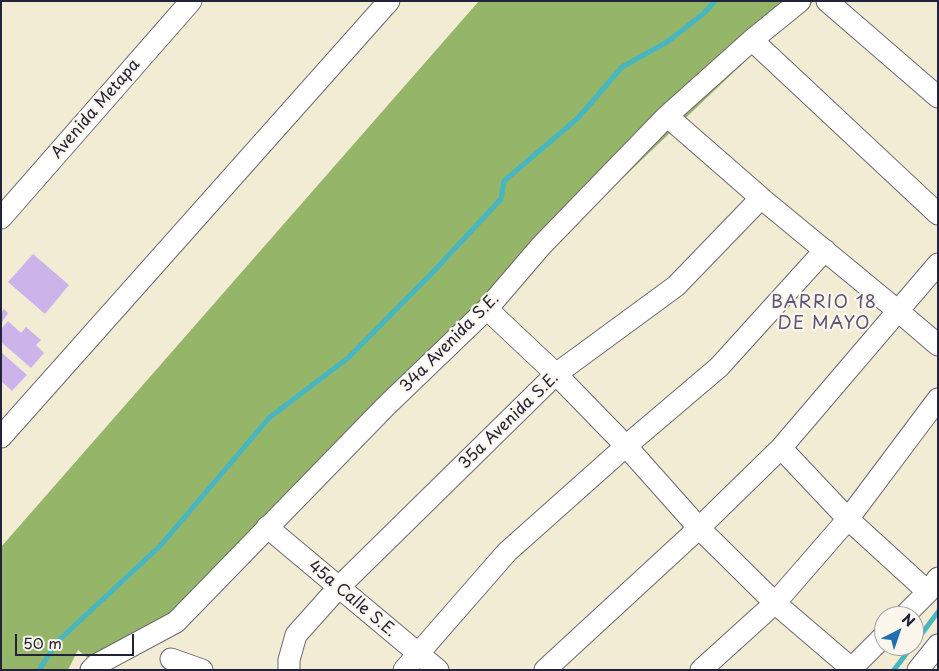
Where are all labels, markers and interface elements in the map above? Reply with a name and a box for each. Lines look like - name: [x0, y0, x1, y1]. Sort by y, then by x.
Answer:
- street label: Avenida Metapa: [48, 55, 144, 163]
- street label: 34a Avenida S.E.: [397, 290, 503, 396]
- district label: BARRIO 18 DE MAYO: [770, 292, 878, 334]
- street label: 35a Avenida S.E.: [455, 369, 563, 473]
- street label: 45a Calle S.E.: [304, 557, 400, 641]
- north arrow: [874, 606, 924, 656]
- text: N: [897, 608, 920, 632]
- scale bar: [18, 624, 136, 656]
- text: 50 m: [23, 631, 62, 654]

